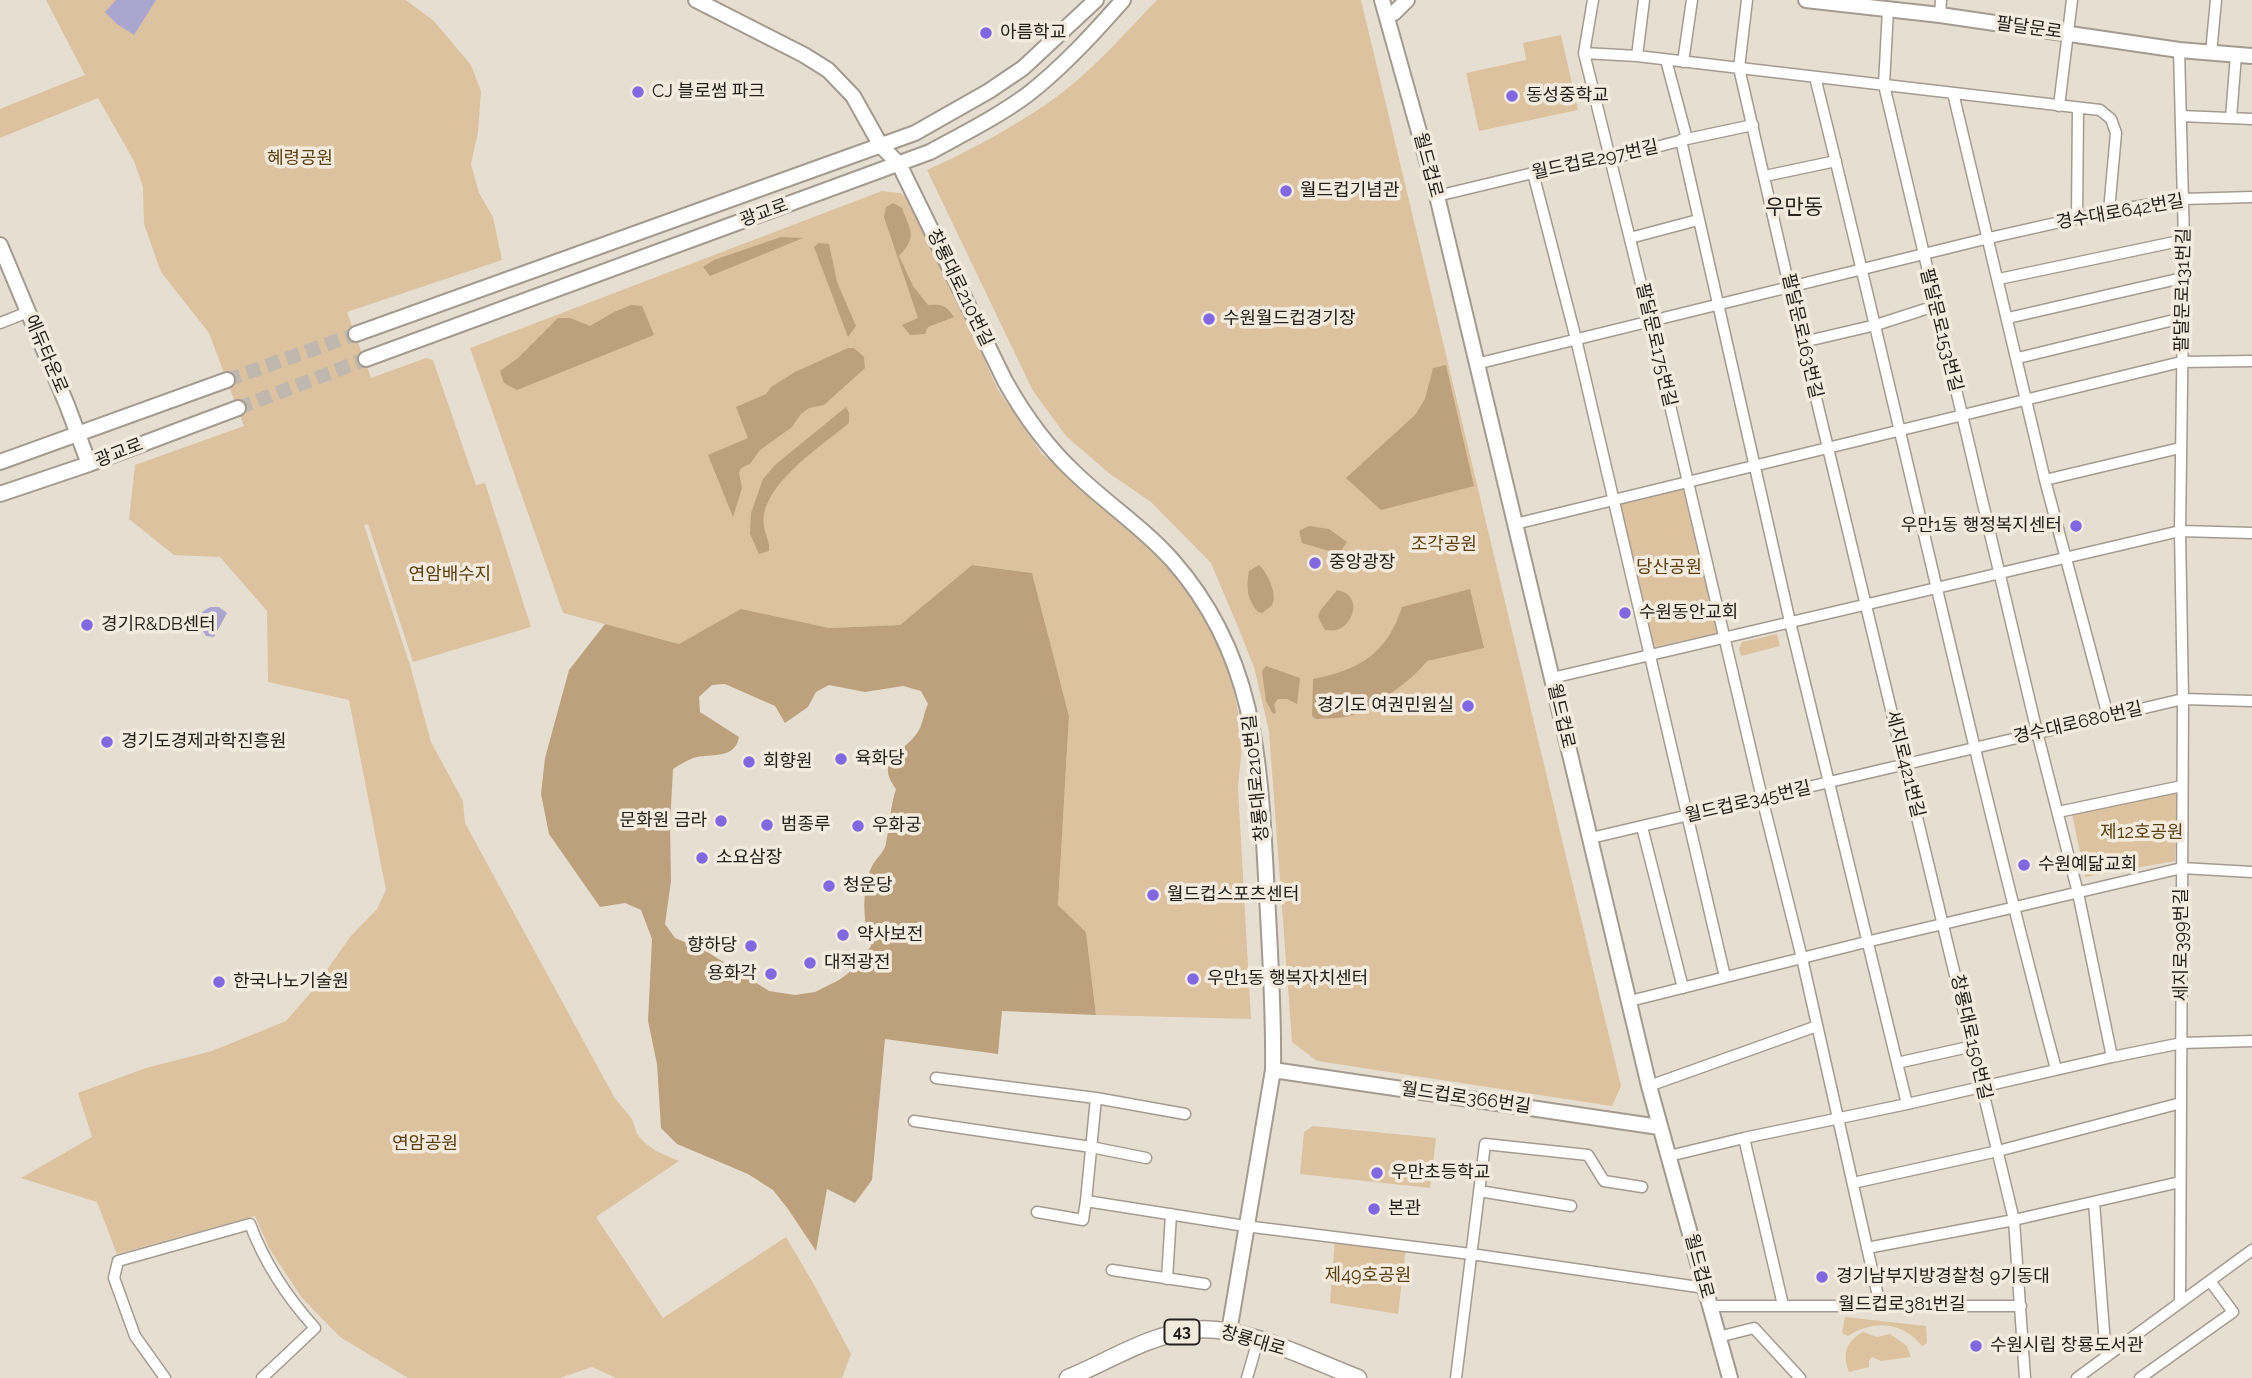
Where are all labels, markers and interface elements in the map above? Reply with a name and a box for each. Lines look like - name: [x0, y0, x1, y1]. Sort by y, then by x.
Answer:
- street label: 팔달문로: [1995, 13, 2063, 43]
- place label: 아름학교: [1000, 22, 1066, 44]
- marker: 아름학교: [978, 25, 994, 41]
- place label: CJ 블로썸 파크: [652, 81, 765, 103]
- marker: CJ 블로썸 파크: [630, 84, 646, 100]
- place label: 동성중학교: [1526, 85, 1609, 107]
- marker: 동성중학교: [1504, 88, 1520, 104]
- street label: 월드컵로: [1409, 130, 1447, 200]
- street label: 월드컵로297번길: [1530, 136, 1660, 184]
- park label: 혜령공원: [267, 148, 333, 170]
- place label: 월드컵기념관: [1300, 180, 1399, 202]
- marker: 월드컵기념관: [1278, 183, 1294, 199]
- street label: 경수대로642번길: [2054, 190, 2186, 234]
- street label: 광교로: [737, 194, 791, 232]
- district label: 우만동: [1765, 195, 1823, 221]
- street label: 창룡대로210번길: [922, 226, 998, 350]
- street label: 팔달문로131번길: [2171, 228, 2195, 352]
- street label: 팔달문로153번길: [1915, 266, 1967, 394]
- street label: 팔달문로163번길: [1777, 271, 1827, 401]
- street label: 팔달문로175번길: [1631, 281, 1681, 409]
- place label: 수원월드컵경기장: [1223, 308, 1355, 330]
- marker: 수원월드컵경기장: [1201, 311, 1217, 327]
- street label: 에듀타운로: [20, 312, 72, 396]
- street label: 광교로: [92, 434, 146, 472]
- place label: 우만1동 행정복지센터: [1901, 515, 2062, 537]
- marker: 우만1동 행정복지센터: [2068, 518, 2084, 534]
- park label: 조각공원: [1411, 534, 1477, 556]
- place label: 중앙광장: [1329, 552, 1395, 574]
- marker: 중앙광장: [1307, 555, 1323, 571]
- park label: 당산공원: [1636, 557, 1702, 579]
- park label: 연암배수지: [409, 564, 491, 586]
- place label: 수원동안교회: [1639, 602, 1738, 624]
- marker: 수원동안교회: [1617, 605, 1633, 621]
- place label: 경기R&DB센터: [101, 614, 216, 636]
- marker: 경기R&DB센터: [79, 617, 95, 633]
- street label: 월드컵로: [1543, 681, 1579, 751]
- place label: 경기도 여권민원실: [1317, 695, 1454, 717]
- marker: 경기도 여권민원실: [1460, 698, 1476, 714]
- street label: 경수대로680번길: [2011, 698, 2145, 748]
- street label: 세지로421번길: [1881, 708, 1929, 820]
- street label: 창룡대로210번길: [1239, 713, 1273, 843]
- place label: 경기도경제과학진흥원: [121, 731, 287, 753]
- marker: 경기도경제과학진흥원: [99, 734, 115, 750]
- place label: 육화당: [855, 748, 905, 770]
- place label: 회향원: [763, 751, 813, 773]
- marker: 육화당: [833, 751, 849, 767]
- marker: 회향원: [741, 754, 757, 770]
- street label: 월드컵로345번길: [1683, 777, 1813, 827]
- place label: 문화원 금라: [620, 810, 707, 832]
- marker: 문화원 금라: [713, 813, 729, 829]
- place label: 범종루: [781, 814, 831, 836]
- place label: 우화궁: [872, 815, 922, 837]
- marker: 범종루: [759, 817, 775, 833]
- marker: 우화궁: [850, 818, 866, 834]
- park label: 제12호공원: [2100, 822, 2184, 844]
- place label: 소요삼장: [716, 847, 782, 869]
- marker: 소요삼장: [694, 850, 710, 866]
- place label: 수원예닮교회: [2038, 854, 2137, 876]
- marker: 수원예닮교회: [2016, 857, 2032, 873]
- place label: 청운당: [843, 875, 893, 897]
- marker: 청운당: [821, 878, 837, 894]
- place label: 월드컵스포츠센터: [1167, 884, 1299, 906]
- marker: 월드컵스포츠센터: [1145, 887, 1161, 903]
- street label: 세지로399번길: [2171, 888, 2193, 1002]
- place label: 약사보전: [857, 924, 923, 946]
- marker: 약사보전: [835, 927, 851, 943]
- place label: 향하당: [687, 935, 737, 957]
- marker: 향하당: [743, 938, 759, 954]
- place label: 대적광전: [824, 952, 890, 974]
- marker: 대적광전: [802, 955, 818, 971]
- place label: 용화각: [707, 963, 757, 985]
- marker: 용화각: [763, 966, 779, 982]
- place label: 우만1동 행복자치센터: [1207, 968, 1368, 990]
- place label: 한국나노기술원: [233, 971, 349, 993]
- marker: 우만1동 행복자치센터: [1185, 971, 1201, 987]
- street label: 창룡대로150번길: [1946, 972, 1996, 1102]
- marker: 한국나노기술원: [211, 974, 227, 990]
- street label: 월드컵로366번길: [1400, 1078, 1532, 1118]
- park label: 연암공원: [392, 1133, 458, 1155]
- place label: 우만초등학교: [1391, 1162, 1490, 1184]
- marker: 우만초등학교: [1369, 1165, 1385, 1181]
- place label: 본관: [1388, 1198, 1421, 1220]
- marker: 본관: [1366, 1201, 1382, 1217]
- street label: 월드컵로: [1680, 1231, 1718, 1301]
- park label: 제49호공원: [1325, 1265, 1411, 1287]
- place label: 경기남부지방경찰청 9기동대: [1836, 1266, 2050, 1288]
- marker: 경기남부지방경찰청 9기동대: [1814, 1269, 1830, 1285]
- street label: 월드컵로381번길: [1838, 1294, 1966, 1316]
- road number: 43: [1164, 1320, 1200, 1344]
- street label: 창룡대로: [1218, 1321, 1288, 1361]
- place label: 수원시립 창룡도서관: [1990, 1335, 2144, 1357]
- marker: 수원시립 창룡도서관: [1968, 1338, 1984, 1354]

